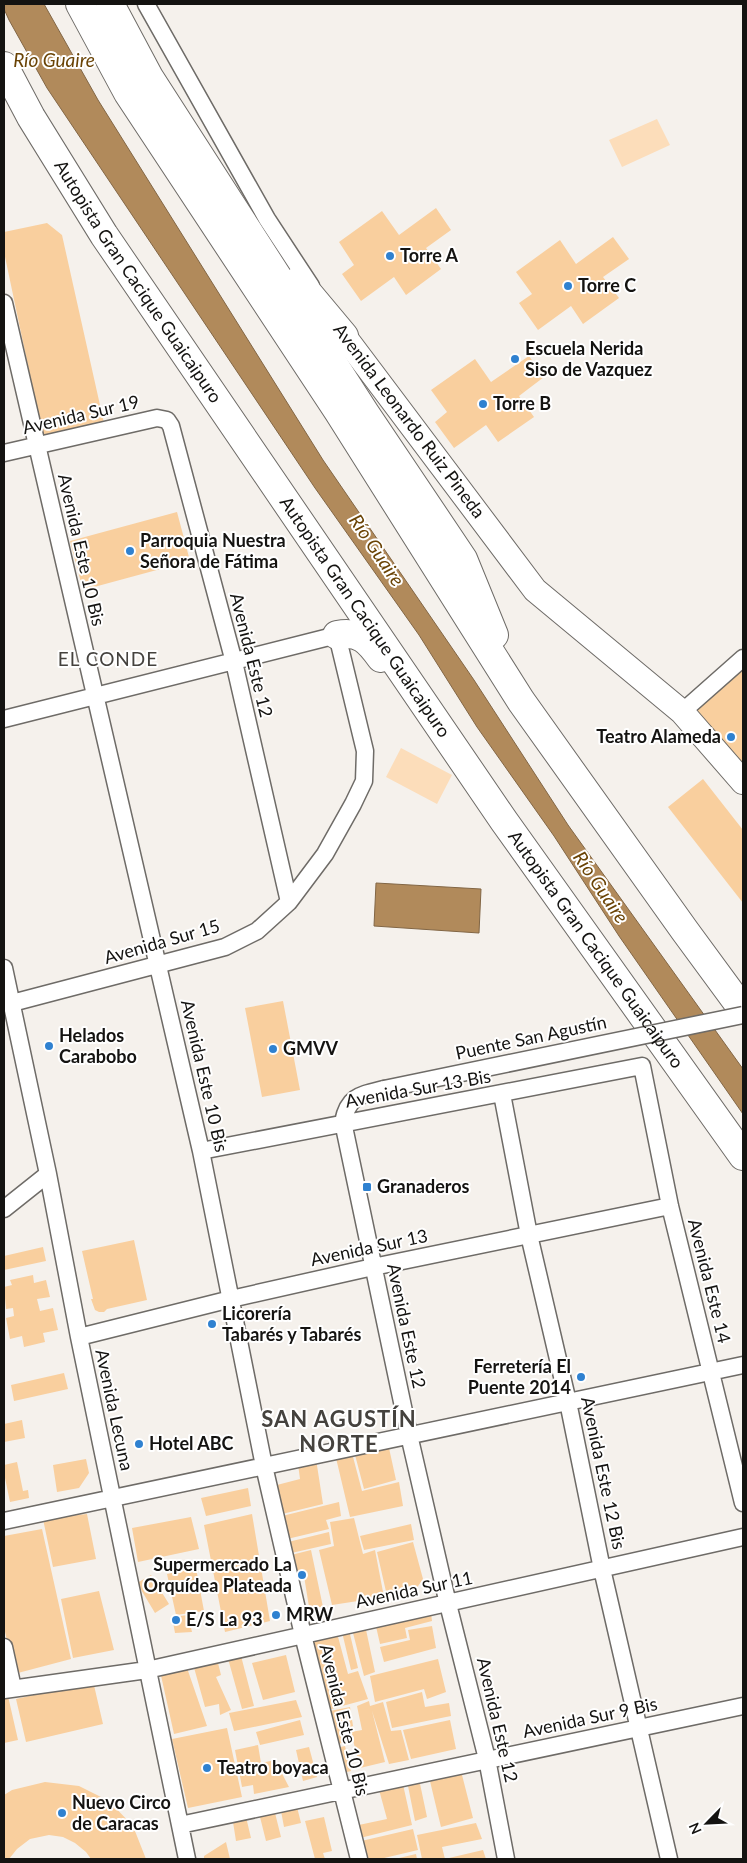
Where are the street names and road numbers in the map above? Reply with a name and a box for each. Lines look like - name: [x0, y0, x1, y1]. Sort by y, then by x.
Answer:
- street label: Autopista Gran Cacique Guaicaipuro: [50, 156, 227, 407]
- street label: Avenida Leonardo Ruiz Pineda: [329, 319, 490, 522]
- street label: Avenida Sur 19: [20, 390, 141, 438]
- street label: Avenida Este 10 Bis: [54, 471, 110, 628]
- street label: Autopista Gran Cacique Guaicaipuro: [276, 492, 456, 741]
- street label: Avenida Este 12: [226, 590, 278, 719]
- street label: Autopista Gran Cacique Guaicaipuro: [504, 826, 689, 1072]
- street label: Avenida Sur 15: [101, 914, 222, 968]
- street label: Avenida Este 10 Bis: [177, 997, 233, 1154]
- street label: Puente San Agustín: [453, 1010, 608, 1064]
- street label: Avenida Sur 13 Bis: [343, 1064, 493, 1112]
- street label: Avenida Este 14: [684, 1216, 736, 1345]
- street label: Avenida Sur 13: [308, 1224, 429, 1270]
- street label: Avenida Este 12: [383, 1261, 431, 1390]
- street label: Avenida Lecuna: [91, 1347, 139, 1473]
- street label: Avenida Este 12 Bis: [577, 1394, 631, 1551]
- street label: Avenida Sur 11: [353, 1566, 474, 1612]
- street label: Avenida Este 10 Bis: [315, 1642, 375, 1798]
- street label: Avenida Este 12: [473, 1655, 523, 1784]
- street label: Avenida Sur 9 Bis: [520, 1692, 659, 1742]

